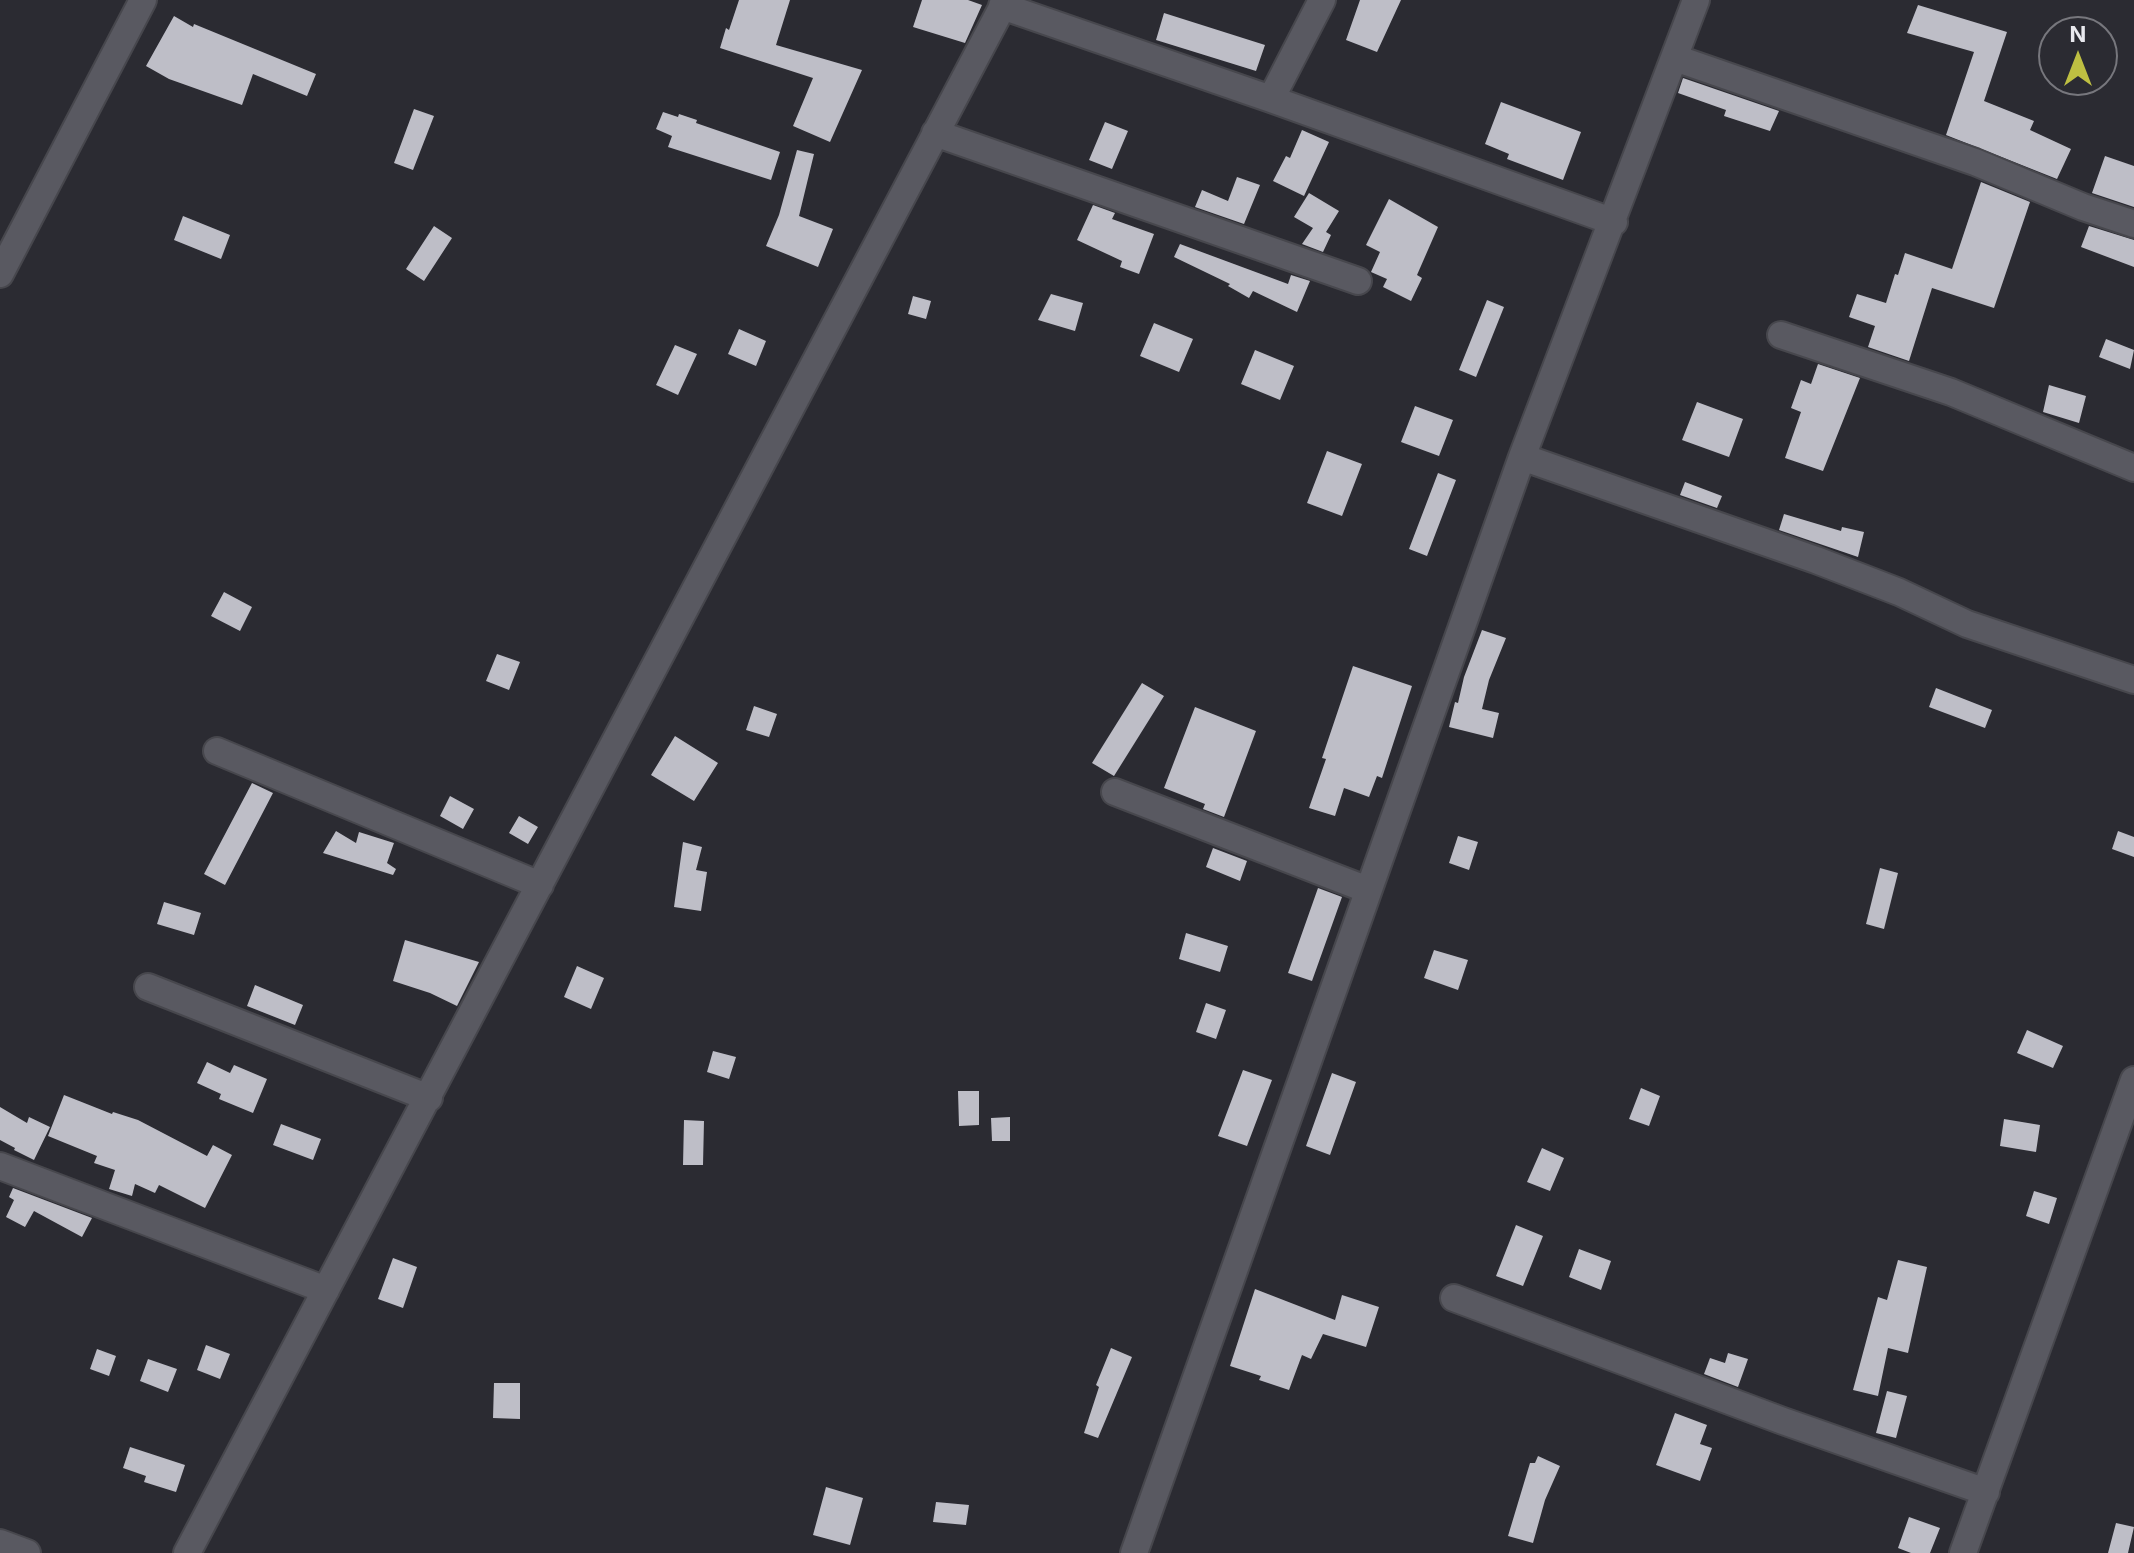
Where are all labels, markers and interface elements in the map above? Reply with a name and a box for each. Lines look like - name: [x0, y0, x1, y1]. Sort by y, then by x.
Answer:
- north arrow: [2038, 16, 2118, 96]
- text: N: [2070, 21, 2086, 47]

